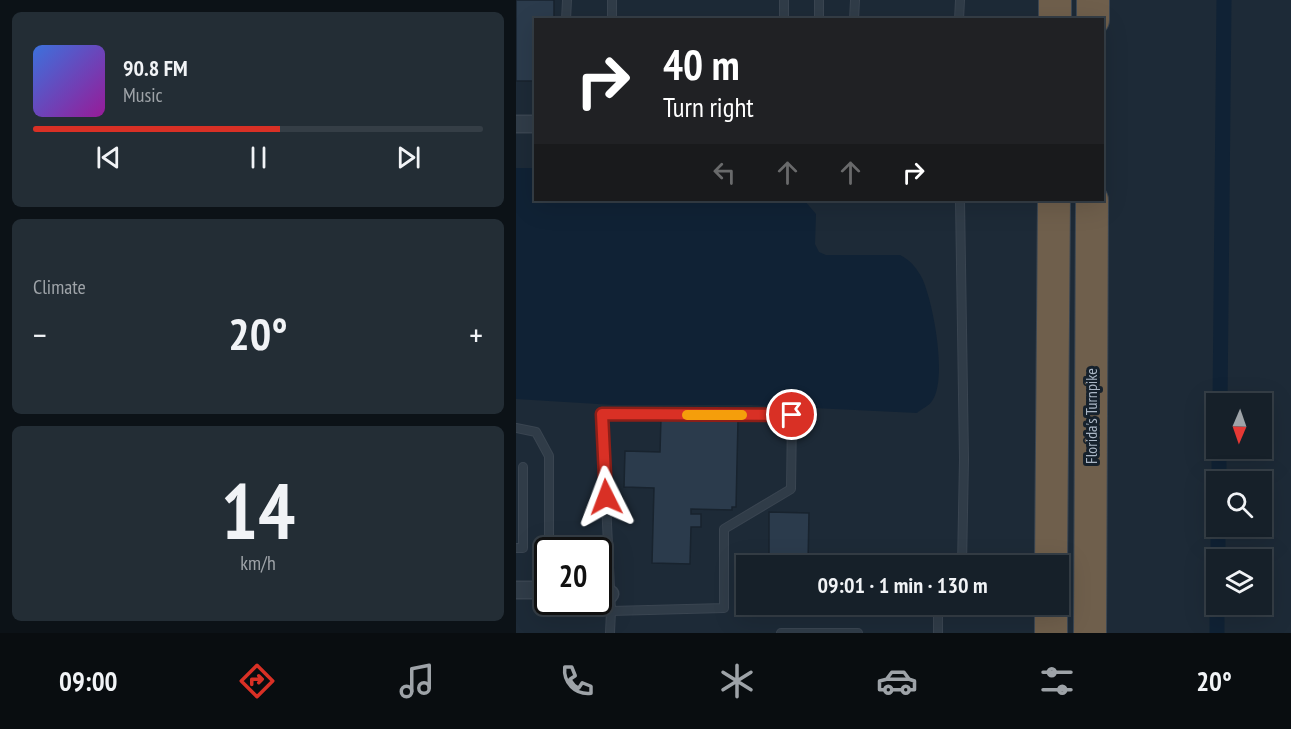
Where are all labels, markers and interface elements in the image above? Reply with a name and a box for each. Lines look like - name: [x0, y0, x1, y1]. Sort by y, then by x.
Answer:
- text: 40 m: [663, 37, 740, 92]
- icon: right: [564, 42, 642, 120]
- text: 90.8 FM: [123, 54, 188, 82]
- text: Music: [123, 82, 163, 108]
- text: Turn right: [663, 90, 754, 124]
- icon: previous: [92, 141, 125, 174]
- icon: pause: [242, 141, 275, 174]
- icon: next: [392, 141, 425, 174]
- icon: left: [708, 156, 741, 189]
- icon: ahead: [771, 156, 804, 189]
- icon: ahead: [834, 156, 867, 189]
- icon: right: [897, 156, 930, 189]
- text: Climate: [33, 274, 86, 300]
- text: 20°: [228, 304, 288, 362]
- text: −: [33, 313, 47, 356]
- text: +: [469, 313, 483, 356]
- street label: Florida's Turnpike: [1081, 368, 1101, 464]
- pin: [766, 389, 817, 440]
- north arrow: [1206, 393, 1272, 459]
- map controls: [1206, 393, 1272, 615]
- icon: arrive: [775, 398, 808, 431]
- text: 14: [221, 460, 295, 561]
- position arrow: [574, 465, 638, 529]
- button: search: [1206, 471, 1272, 537]
- speed limit sign: 20: [534, 537, 612, 615]
- button: layers: [1206, 549, 1272, 615]
- text: km/h: [240, 550, 276, 576]
- text: 09:01 · 1 min · 130 m: [817, 571, 988, 599]
- icon: directions: [236, 660, 278, 702]
- icon: music: [396, 660, 438, 702]
- icon: phone: [556, 660, 598, 702]
- icon: climate: [716, 660, 758, 702]
- icon: car: [876, 660, 918, 702]
- icon: filters: [1036, 660, 1078, 702]
- text: 09:00: [59, 664, 117, 698]
- text: 20°: [1196, 664, 1232, 698]

